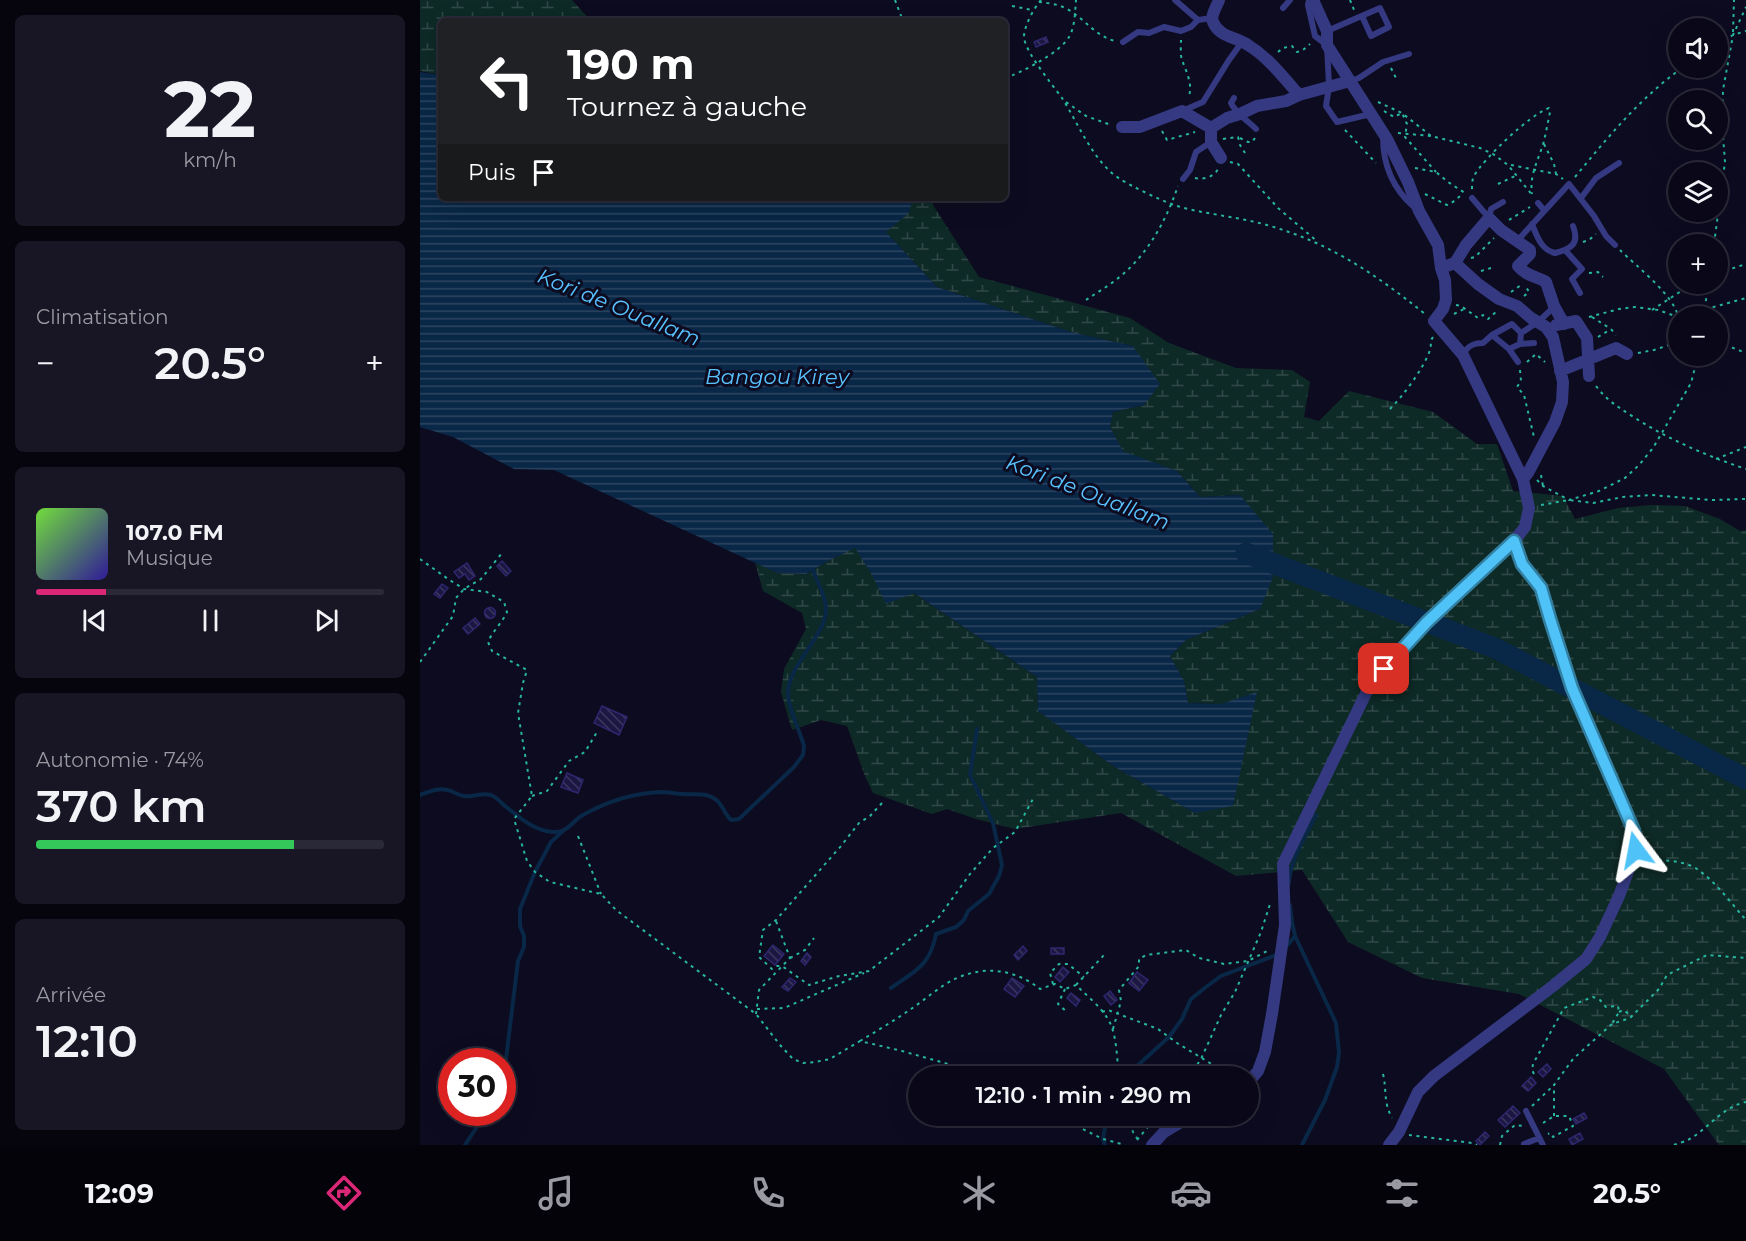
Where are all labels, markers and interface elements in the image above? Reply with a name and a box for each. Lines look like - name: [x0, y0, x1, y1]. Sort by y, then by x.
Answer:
- map controls: [1668, 18, 1728, 366]
- button: sound: [1668, 18, 1728, 78]
- text: 190 m: [567, 38, 695, 90]
- icon: left: [468, 42, 546, 120]
- text: 22: [164, 61, 256, 157]
- text: Tournez à gauche: [567, 90, 807, 123]
- button: search: [1668, 90, 1728, 150]
- text: km/h: [183, 148, 237, 172]
- icon: arrive: [527, 156, 560, 189]
- text: Puis: [468, 159, 515, 186]
- button: layers: [1668, 162, 1728, 222]
- button: +: [1668, 234, 1728, 294]
- water label: Kori de Ouallam: [534, 263, 704, 351]
- text: Climatisation: [36, 305, 169, 329]
- button: −: [1668, 306, 1728, 366]
- text: 20.5°: [154, 335, 266, 390]
- text: −: [36, 343, 55, 383]
- text: +: [365, 343, 384, 383]
- water label: Bangou Kirey: [705, 364, 851, 389]
- water label: Kori de Ouallam: [1003, 449, 1173, 535]
- text: 107.0 FM: [126, 519, 224, 546]
- text: Musique: [126, 546, 213, 570]
- icon: previous: [78, 604, 111, 637]
- icon: pause: [194, 604, 227, 637]
- icon: next: [310, 604, 343, 637]
- pin: [1358, 643, 1409, 694]
- icon: arrive: [1367, 652, 1400, 685]
- text: Autonomie · 74%: [36, 748, 204, 772]
- text: 370 km: [36, 778, 207, 833]
- position arrow: [1604, 818, 1668, 882]
- text: Arrivée: [36, 983, 106, 1007]
- text: 12:10: [36, 1013, 138, 1068]
- speed limit sign: 30: [438, 1048, 516, 1126]
- text: 12:10 · 1 min · 290 m: [975, 1082, 1192, 1109]
- icon: directions: [323, 1172, 365, 1214]
- icon: music: [535, 1172, 577, 1214]
- icon: phone: [747, 1172, 789, 1214]
- icon: climate: [958, 1172, 1000, 1214]
- icon: car: [1170, 1172, 1212, 1214]
- icon: filters: [1381, 1172, 1423, 1214]
- text: 12:09: [85, 1177, 154, 1210]
- text: 20.5°: [1593, 1177, 1661, 1210]

